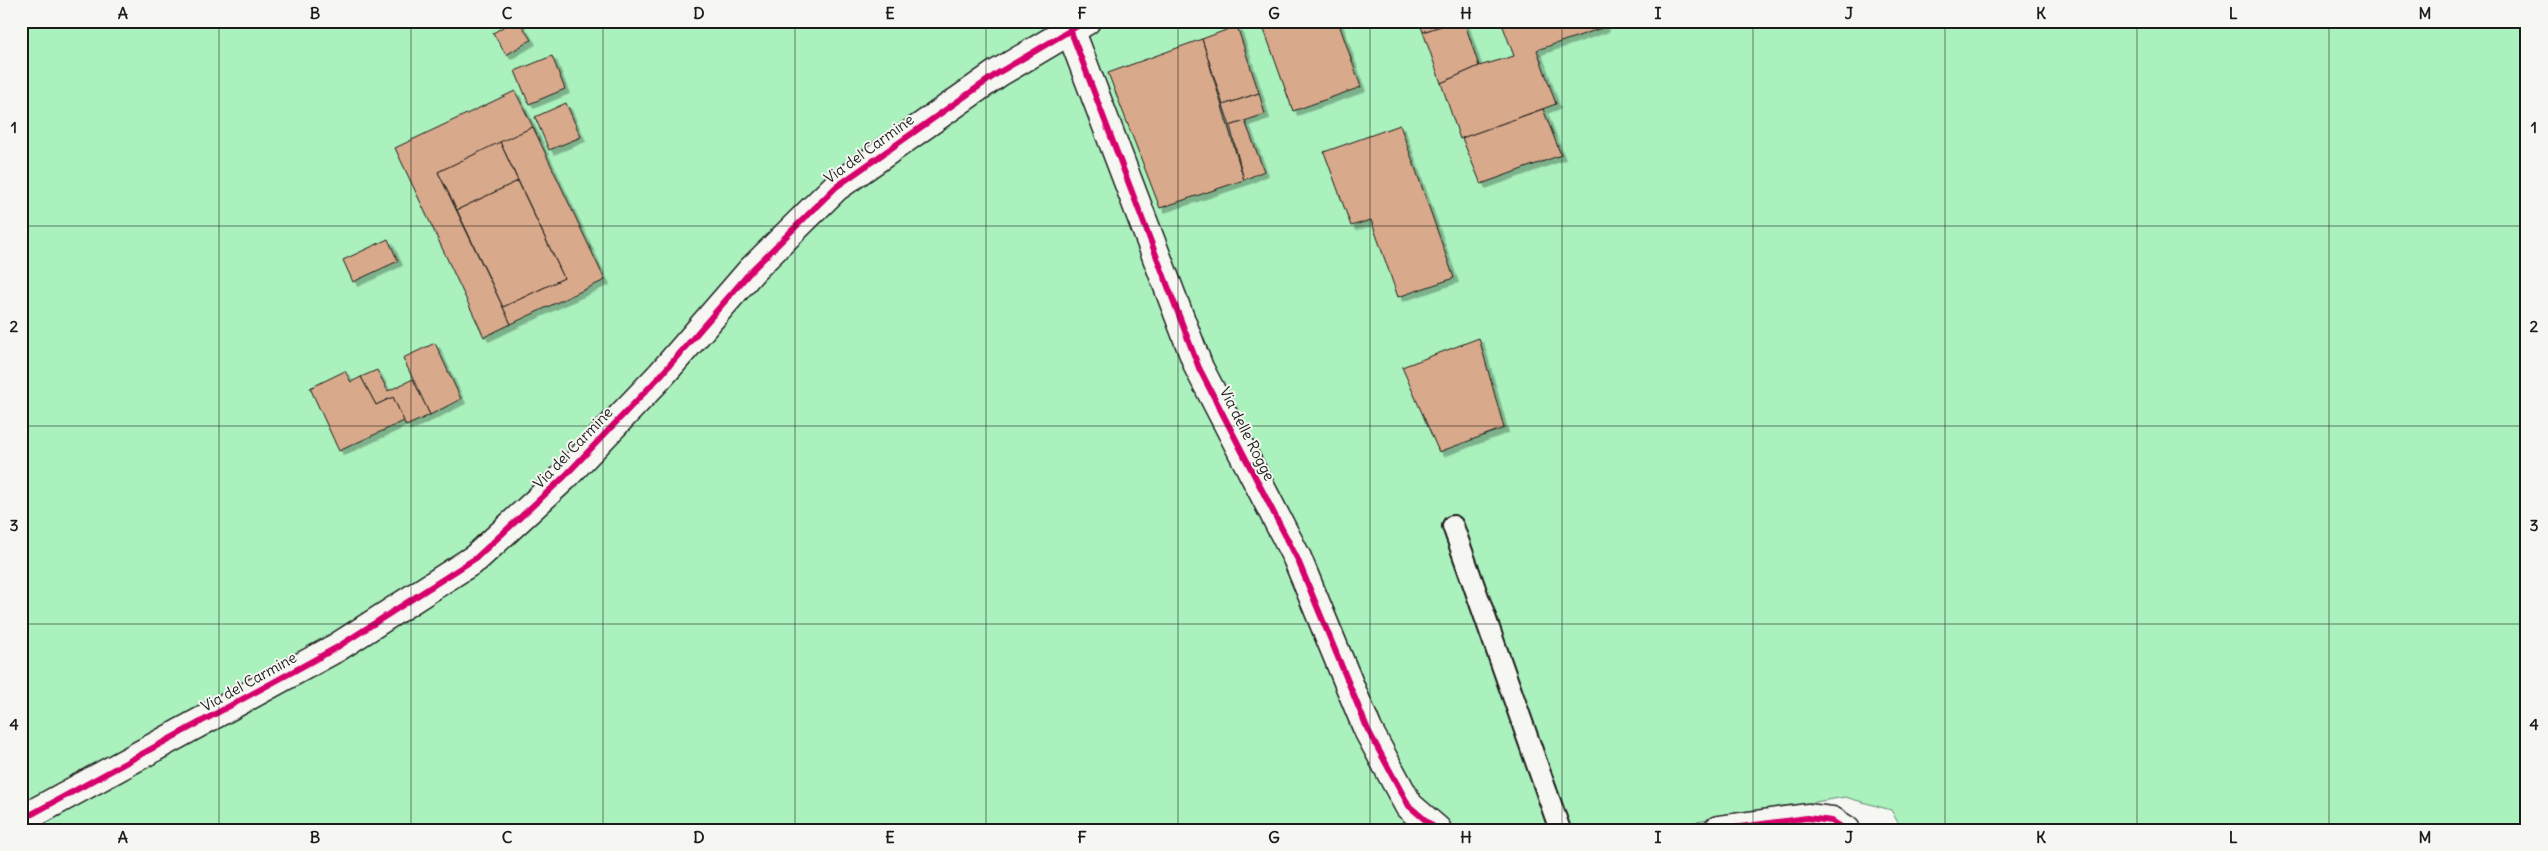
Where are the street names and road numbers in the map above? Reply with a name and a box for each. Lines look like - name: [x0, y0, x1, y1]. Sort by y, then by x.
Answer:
- street label: Via del Carmine: [820, 110, 917, 188]
- street label: Via delle Rogge: [1216, 384, 1279, 484]
- street label: Via del Carmine: [529, 403, 616, 493]
- street label: Via del Carmine: [198, 647, 300, 716]

